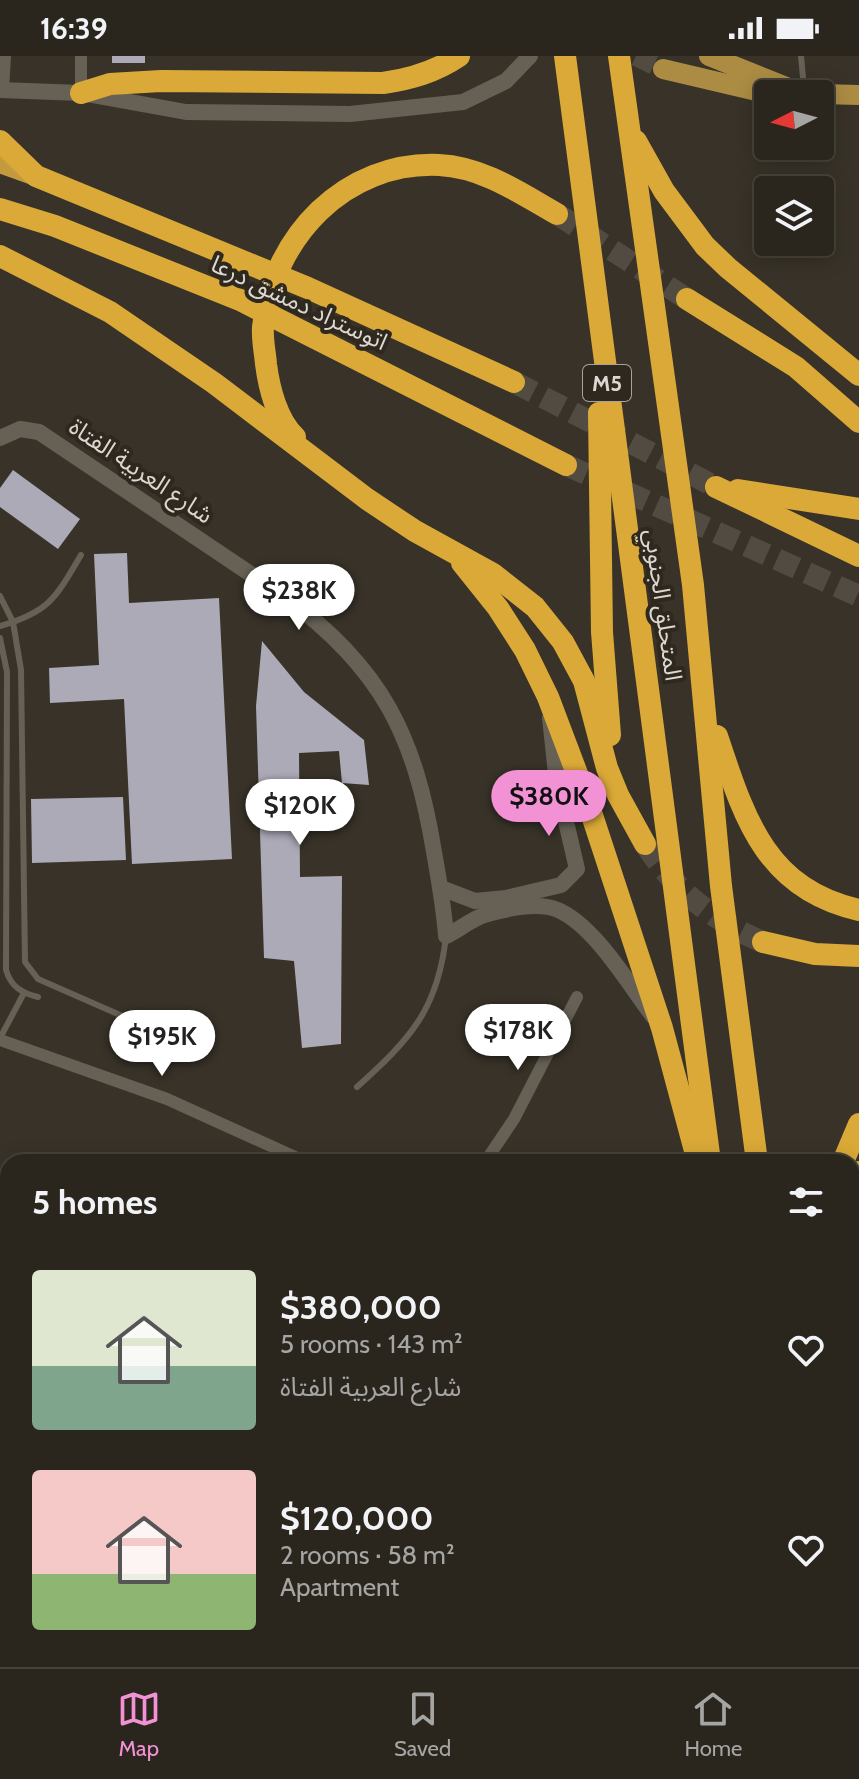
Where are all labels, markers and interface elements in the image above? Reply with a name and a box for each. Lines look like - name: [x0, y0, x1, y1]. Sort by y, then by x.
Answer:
- text: 16:39: [40, 10, 108, 47]
- north arrow: [754, 80, 834, 160]
- map controls: [754, 80, 834, 256]
- button: layers: [754, 176, 834, 256]
- street label: اتوستراد دمشق درعا: [206, 249, 392, 357]
- road number: M5: [583, 365, 631, 401]
- street label: شارع العربية الفتاة: [62, 412, 219, 532]
- street label: المتحلق الجنوبي: [634, 527, 688, 683]
- pin: $238K: [243, 564, 355, 632]
- text: $238K: [262, 574, 336, 606]
- pin: $380K: [493, 770, 605, 838]
- pin: $120K: [244, 779, 356, 847]
- text: $380K: [509, 780, 589, 812]
- text: $120K: [263, 789, 337, 821]
- pin: $178K: [462, 1004, 574, 1072]
- pin: $195K: [106, 1010, 218, 1078]
- text: $178K: [483, 1014, 553, 1046]
- text: $195K: [127, 1020, 197, 1052]
- icon: filters: [784, 1180, 828, 1224]
- text: 5 homes: [32, 1181, 157, 1223]
- text: $380,000: [280, 1286, 442, 1328]
- icon: home: [96, 1302, 192, 1398]
- text: 5 rooms · 143 m²: [280, 1328, 463, 1360]
- icon: heart: [784, 1328, 828, 1372]
- text: شارع العربية الفتاة: [280, 1371, 461, 1403]
- text: $120,000: [280, 1497, 433, 1539]
- icon: home: [96, 1502, 192, 1598]
- icon: heart: [784, 1528, 828, 1572]
- text: 2 rooms · 58 m²: [280, 1539, 455, 1571]
- text: Apartment: [280, 1571, 399, 1603]
- tab: Map: [117, 1687, 161, 1762]
- tab: Saved: [394, 1687, 451, 1762]
- tab: Home: [684, 1687, 742, 1762]

